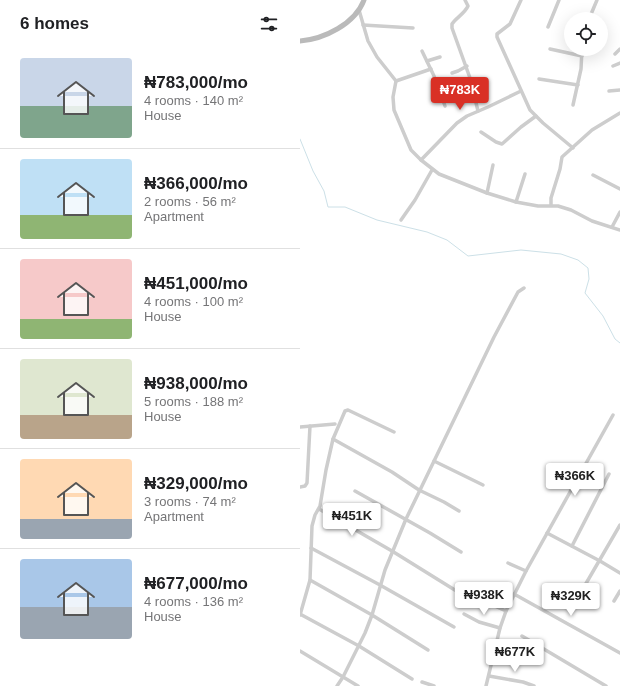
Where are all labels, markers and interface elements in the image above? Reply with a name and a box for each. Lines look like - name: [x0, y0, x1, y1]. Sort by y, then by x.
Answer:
- map controls: [564, 12, 608, 56]
- button: locate: [564, 12, 608, 56]
- icon: filters: [258, 13, 280, 35]
- text: 6 homes: [20, 14, 89, 33]
- text: ₦783,000/mo: [144, 73, 248, 92]
- icon: home: [52, 74, 100, 122]
- pin: ₦783K: [432, 77, 488, 111]
- text: ₦783K: [440, 82, 480, 97]
- text: 4 rooms · 140 m²: [144, 93, 243, 108]
- text: House: [144, 108, 182, 123]
- text: ₦366,000/mo: [144, 174, 248, 193]
- icon: home: [52, 175, 100, 223]
- text: 2 rooms · 56 m²: [144, 194, 236, 209]
- text: Apartment: [144, 209, 204, 224]
- text: ₦451,000/mo: [144, 274, 248, 293]
- icon: home: [52, 275, 100, 323]
- text: 4 rooms · 100 m²: [144, 294, 243, 309]
- text: House: [144, 309, 182, 324]
- text: ₦938,000/mo: [144, 374, 248, 393]
- icon: home: [52, 375, 100, 423]
- text: 5 rooms · 188 m²: [144, 394, 243, 409]
- text: House: [144, 409, 182, 424]
- pin: ₦366K: [547, 463, 603, 497]
- text: ₦366K: [555, 468, 595, 483]
- text: ₦329,000/mo: [144, 474, 248, 493]
- icon: home: [52, 475, 100, 523]
- text: 3 rooms · 74 m²: [144, 494, 236, 509]
- pin: ₦451K: [324, 503, 380, 537]
- text: ₦451K: [332, 508, 372, 523]
- text: Apartment: [144, 509, 204, 524]
- text: ₦677,000/mo: [144, 574, 248, 593]
- icon: home: [52, 575, 100, 623]
- pin: ₦938K: [456, 582, 512, 616]
- pin: ₦329K: [543, 583, 599, 617]
- text: ₦938K: [464, 587, 504, 602]
- text: ₦329K: [551, 588, 591, 603]
- text: 4 rooms · 136 m²: [144, 594, 243, 609]
- text: House: [144, 609, 182, 624]
- pin: ₦677K: [487, 639, 543, 673]
- text: ₦677K: [495, 644, 535, 659]

